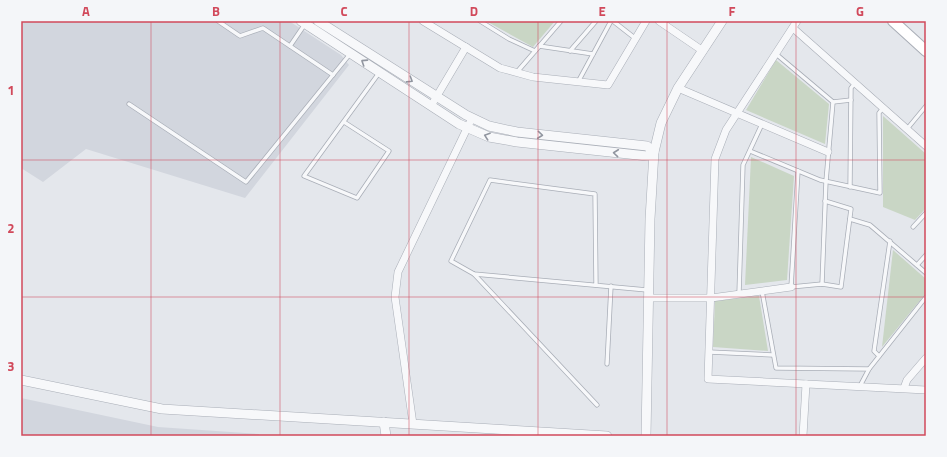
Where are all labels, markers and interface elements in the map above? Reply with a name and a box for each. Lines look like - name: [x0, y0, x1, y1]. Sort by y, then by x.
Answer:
- text: A: [82, 1, 90, 21]
- text: B: [212, 1, 220, 21]
- text: C: [340, 1, 348, 21]
- text: D: [470, 1, 478, 21]
- text: E: [598, 1, 606, 21]
- text: F: [729, 1, 736, 21]
- text: G: [856, 1, 864, 21]
- one-way arrow: [361, 59, 368, 67]
- one-way arrow: [406, 75, 413, 82]
- text: 1: [7, 80, 15, 100]
- one-way arrow: [537, 130, 543, 139]
- one-way arrow: [484, 132, 491, 140]
- one-way arrow: [613, 148, 619, 157]
- text: 2: [7, 218, 15, 238]
- text: 3: [7, 356, 15, 376]

